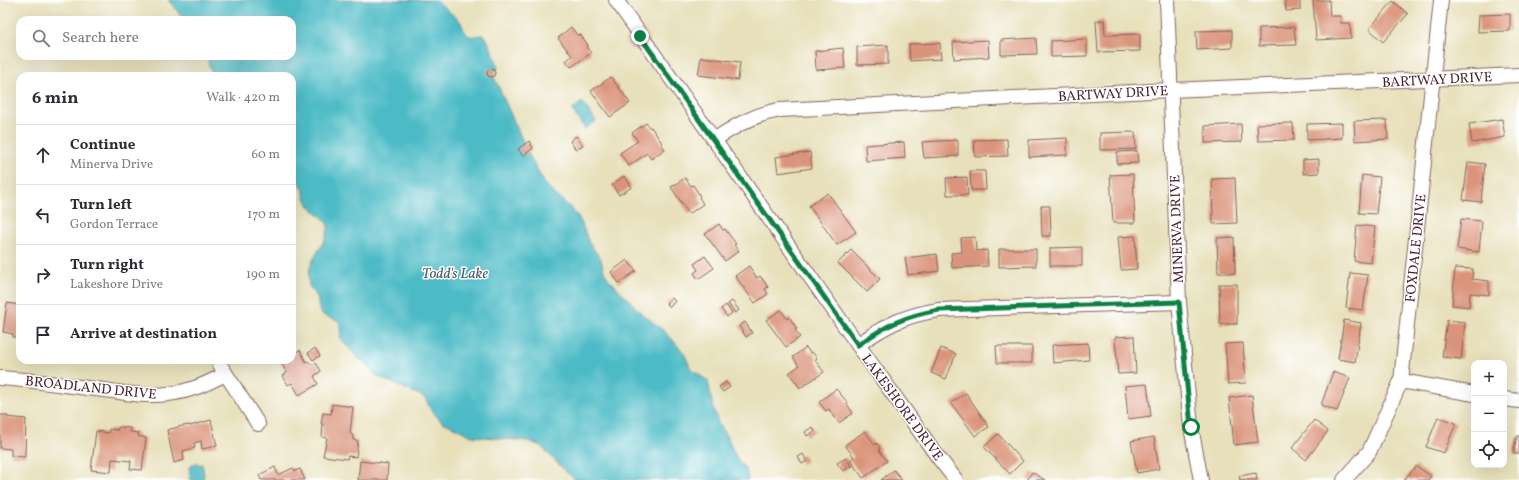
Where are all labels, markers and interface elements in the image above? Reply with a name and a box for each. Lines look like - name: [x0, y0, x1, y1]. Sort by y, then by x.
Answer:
- search box: [16, 16, 296, 60]
- icon: search: [30, 27, 52, 49]
- route end: [631, 27, 649, 45]
- text: Search here: [62, 28, 139, 49]
- street label: BARTWAY DRIVE: [1382, 68, 1493, 93]
- street label: BARTWAY DRIVE: [1058, 82, 1169, 107]
- text: 6 min: [32, 87, 78, 110]
- text: Walk · 420 m: [206, 89, 280, 107]
- text: Continue: [70, 135, 135, 156]
- icon: ahead: [32, 144, 54, 166]
- text: 60 m: [252, 146, 280, 164]
- text: Minerva Drive: [70, 156, 153, 174]
- street label: MINERVA DRIVE: [1166, 174, 1189, 284]
- street label: FOXDALE DRIVE: [1401, 193, 1432, 303]
- text: Turn left: [70, 195, 132, 216]
- icon: left: [32, 204, 54, 226]
- text: 170 m: [247, 206, 280, 224]
- text: Gordon Terrace: [70, 216, 158, 234]
- text: Turn right: [70, 255, 144, 276]
- icon: right: [32, 264, 54, 286]
- water label: Todd's Lake: [422, 264, 488, 285]
- text: 190 m: [246, 266, 280, 284]
- text: Lakeshore Drive: [70, 276, 163, 294]
- icon: arrive: [32, 324, 54, 346]
- text: Arrive at destination: [70, 324, 217, 345]
- street label: LAKESHORE DRIVE: [857, 351, 947, 465]
- map controls: [1471, 360, 1507, 468]
- button: +: [1471, 360, 1507, 396]
- street label: BROADLAND DRIVE: [24, 372, 158, 405]
- button: −: [1471, 396, 1507, 432]
- route start: [1182, 418, 1200, 436]
- button: locate: [1471, 432, 1507, 468]

